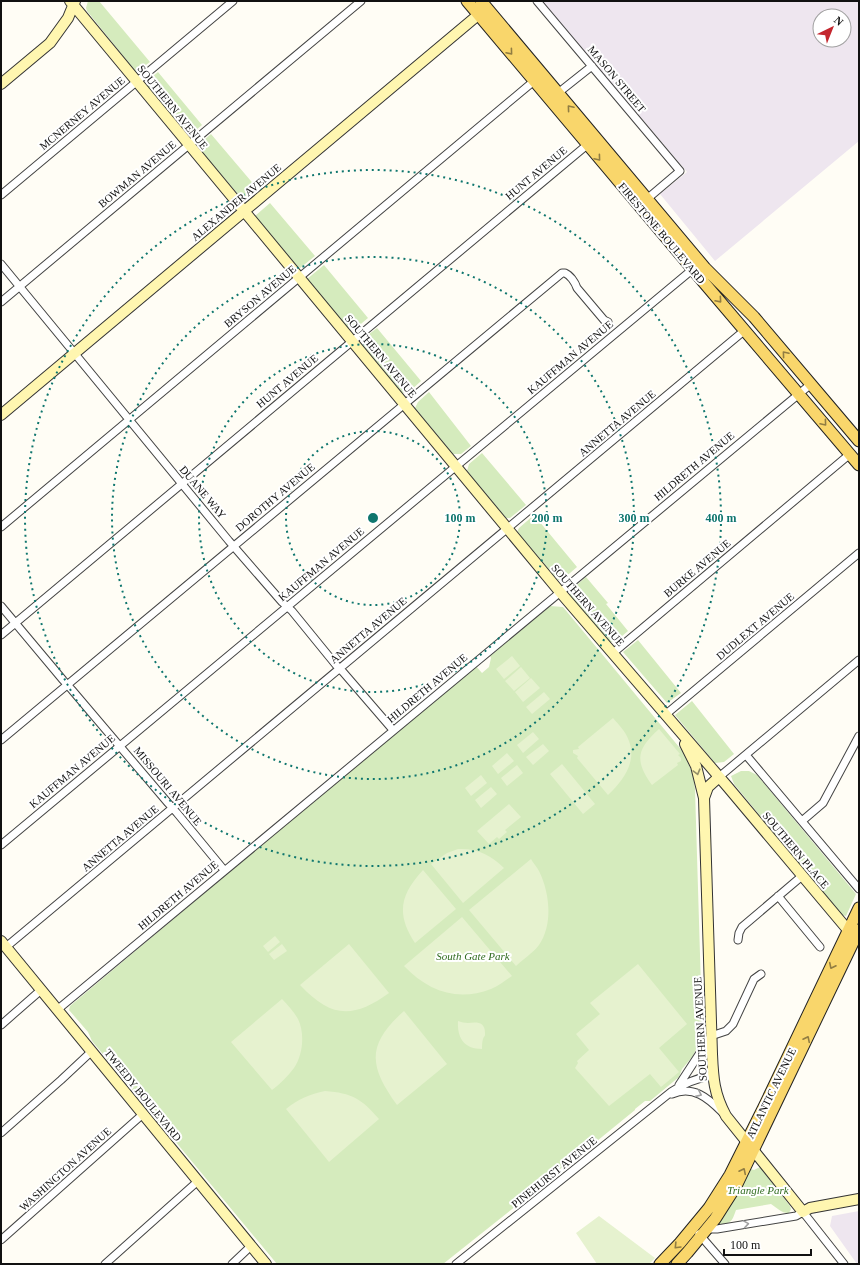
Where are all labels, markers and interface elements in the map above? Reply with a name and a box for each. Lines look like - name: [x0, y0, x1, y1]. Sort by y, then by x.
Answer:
- north arrow: [812, 8, 852, 48]
- text: N: [832, 14, 846, 28]
- street label: MASON STREET: [586, 43, 648, 115]
- one-way arrow: [505, 48, 512, 55]
- street label: SOUTHERN AVENUE: [135, 63, 211, 152]
- street label: MCNERNEY AVENUE: [37, 74, 127, 152]
- one-way arrow: [568, 105, 575, 112]
- street label: BOWMAN AVENUE: [96, 138, 178, 210]
- street label: HUNT AVENUE: [503, 144, 569, 202]
- one-way arrow: [594, 153, 601, 160]
- street label: ALEXANDER AVENUE: [189, 161, 283, 243]
- street label: FIRESTONE BOULEVARD: [616, 180, 708, 286]
- street label: BRYSON AVENUE: [222, 262, 299, 330]
- one-way arrow: [714, 295, 721, 302]
- street label: SOUTHERN AVENUE: [343, 312, 419, 400]
- street label: KAUFFMAN AVENUE: [525, 318, 615, 396]
- one-way arrow: [783, 351, 790, 358]
- street label: HUNT AVENUE: [254, 352, 320, 410]
- street label: ANNETTA AVENUE: [576, 387, 658, 459]
- one-way arrow: [819, 418, 826, 426]
- street label: HILDRETH AVENUE: [651, 429, 737, 503]
- street label: DOROTHY AVENUE: [233, 460, 317, 534]
- street label: DUANE WAY: [177, 463, 229, 521]
- centre of rings: [366, 511, 380, 525]
- text: 100 m: [445, 511, 476, 525]
- text: 200 m: [532, 511, 563, 525]
- text: 300 m: [619, 511, 650, 525]
- text: 400 m: [706, 511, 737, 525]
- street label: KAUFFMAN AVENUE: [276, 525, 366, 603]
- street label: BURKE AVENUE: [661, 536, 733, 599]
- street label: SOUTHERN AVENUE: [549, 562, 627, 649]
- street label: DUDLEXT AVENUE: [714, 590, 796, 662]
- street label: ANNETTA AVENUE: [327, 594, 409, 666]
- street label: HILDRETH AVENUE: [384, 651, 470, 725]
- street label: KAUFFMAN AVENUE: [27, 732, 117, 810]
- street label: MISSOURI AVENUE: [132, 744, 204, 828]
- one-way arrow: [692, 768, 701, 775]
- street label: ANNETTA AVENUE: [79, 802, 161, 874]
- street label: SOUTHERN PLACE: [760, 809, 832, 891]
- street label: HILDRETH AVENUE: [135, 858, 221, 932]
- park label: South Gate Park: [436, 950, 511, 962]
- one-way arrow: [829, 962, 837, 969]
- street label: SOUTHERN AVENUE: [691, 976, 709, 1082]
- one-way arrow: [802, 1036, 810, 1043]
- street label: ATLANTIC AVENUE: [744, 1045, 798, 1140]
- street label: TWEEDY BOULEVARD: [102, 1046, 184, 1144]
- one-way arrow: [694, 1089, 702, 1097]
- street label: WASHINGTON AVENUE: [17, 1125, 113, 1213]
- street label: PINEHURST AVENUE: [509, 1134, 599, 1210]
- one-way arrow: [738, 1168, 746, 1176]
- park label: Triangle Park: [727, 1184, 790, 1196]
- one-way arrow: [743, 1220, 749, 1229]
- scale bar: [724, 1231, 811, 1257]
- text: 100 m: [730, 1238, 761, 1252]
- one-way arrow: [675, 1241, 682, 1249]

